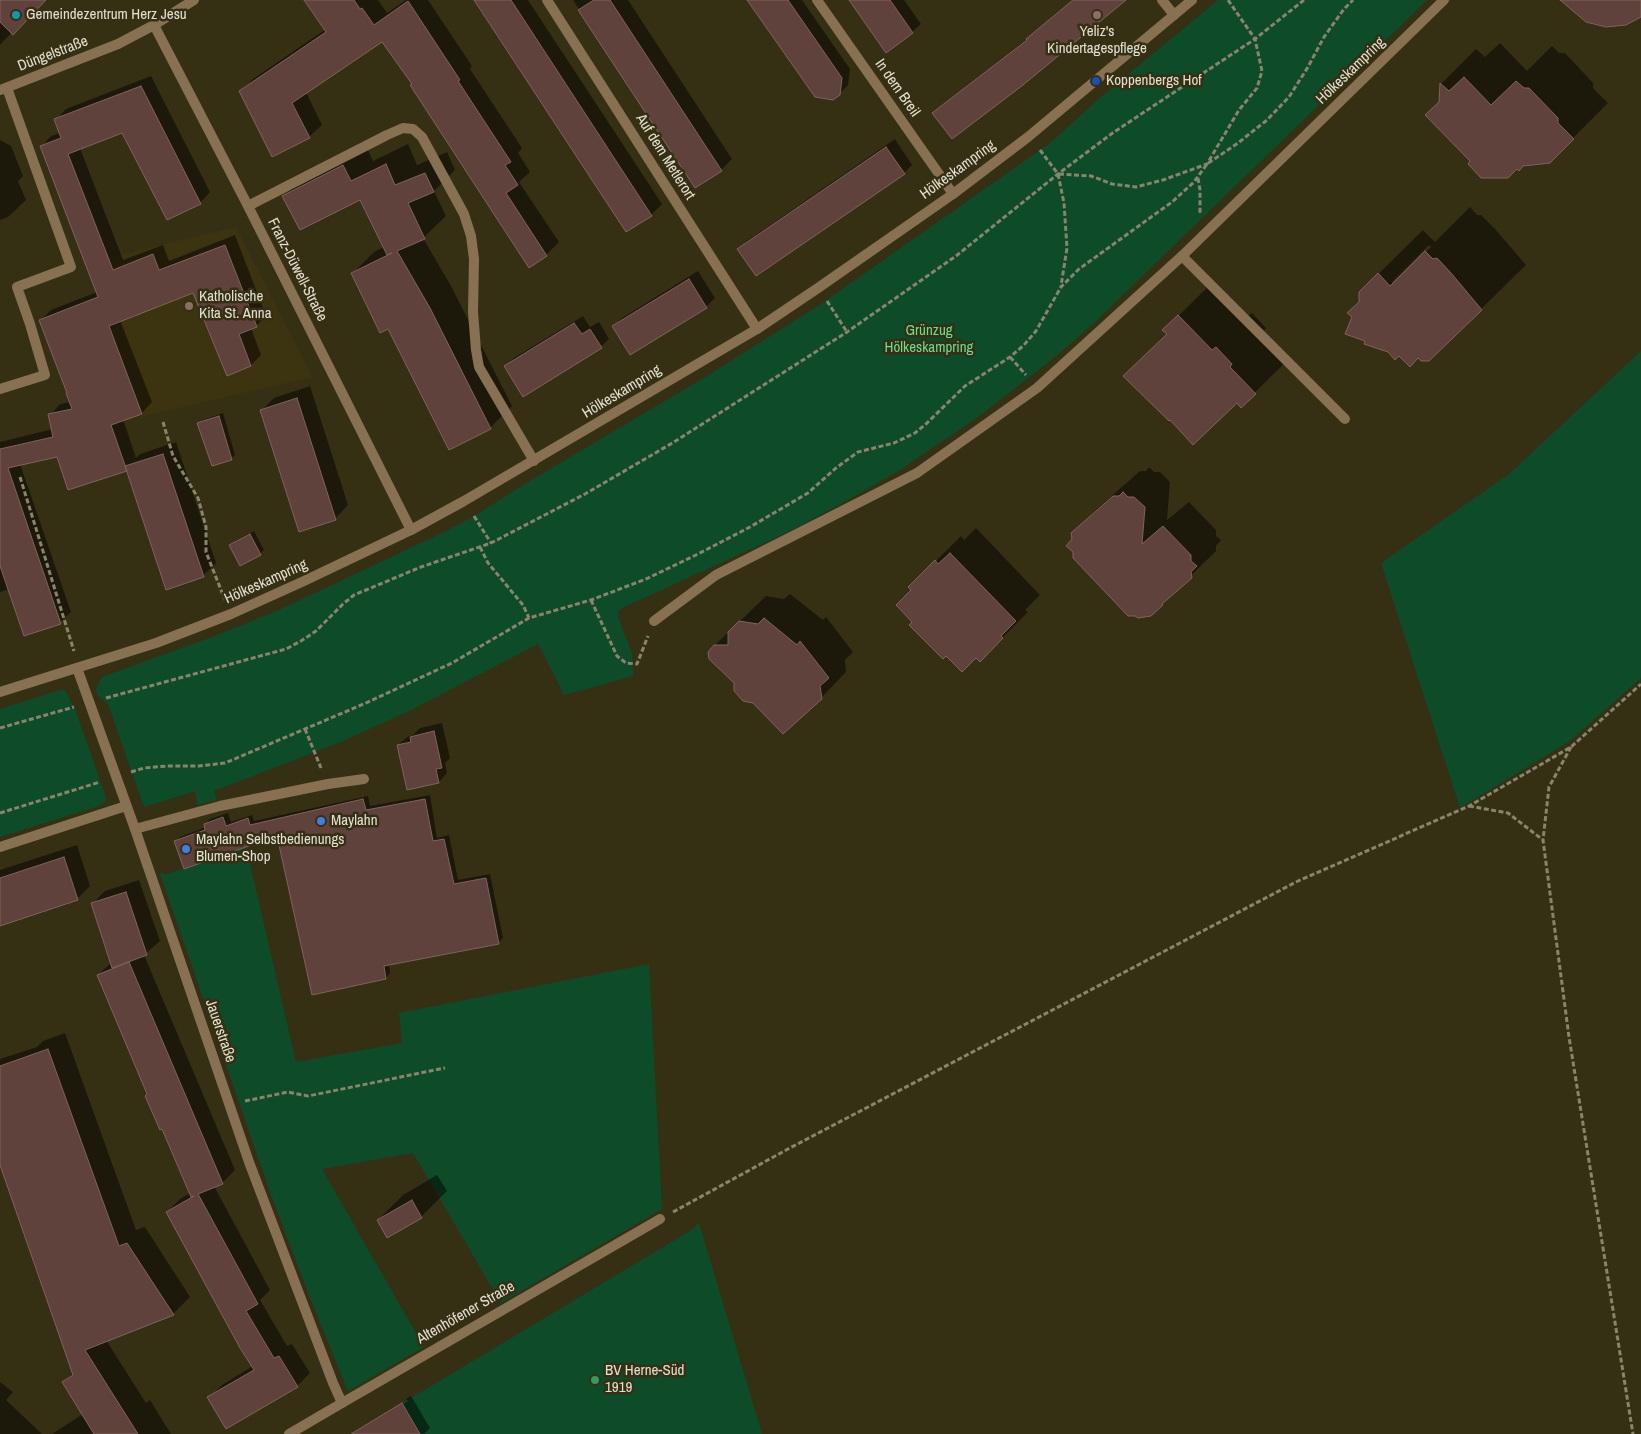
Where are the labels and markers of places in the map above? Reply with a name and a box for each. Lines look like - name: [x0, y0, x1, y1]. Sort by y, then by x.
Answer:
- place label: Gemeindezentrum Herz Jesu: [26, 6, 187, 24]
- marker: Gemeindezentrum Herz Jesu: [10, 9, 22, 21]
- marker: Yeliz's Kindertagespflege: [1091, 9, 1103, 21]
- place label: Yeliz's Kindertagespflege: [1047, 23, 1147, 58]
- place label: Koppenbergs Hof: [1106, 72, 1202, 90]
- marker: Koppenbergs Hof: [1090, 75, 1102, 87]
- place label: Katholische Kita St. Anna: [199, 288, 271, 323]
- marker: Katholische Kita St. Anna: [183, 300, 195, 312]
- place label: Maylahn: [331, 812, 377, 830]
- marker: Maylahn: [315, 815, 327, 827]
- place label: Maylahn Selbstbedienungs Blumen-Shop: [196, 831, 344, 866]
- marker: Maylahn Selbstbedienungs Blumen-Shop: [180, 843, 192, 855]
- place label: BV Herne-Süd 1919: [605, 1362, 684, 1397]
- marker: BV Herne-Süd 1919: [589, 1374, 601, 1386]

